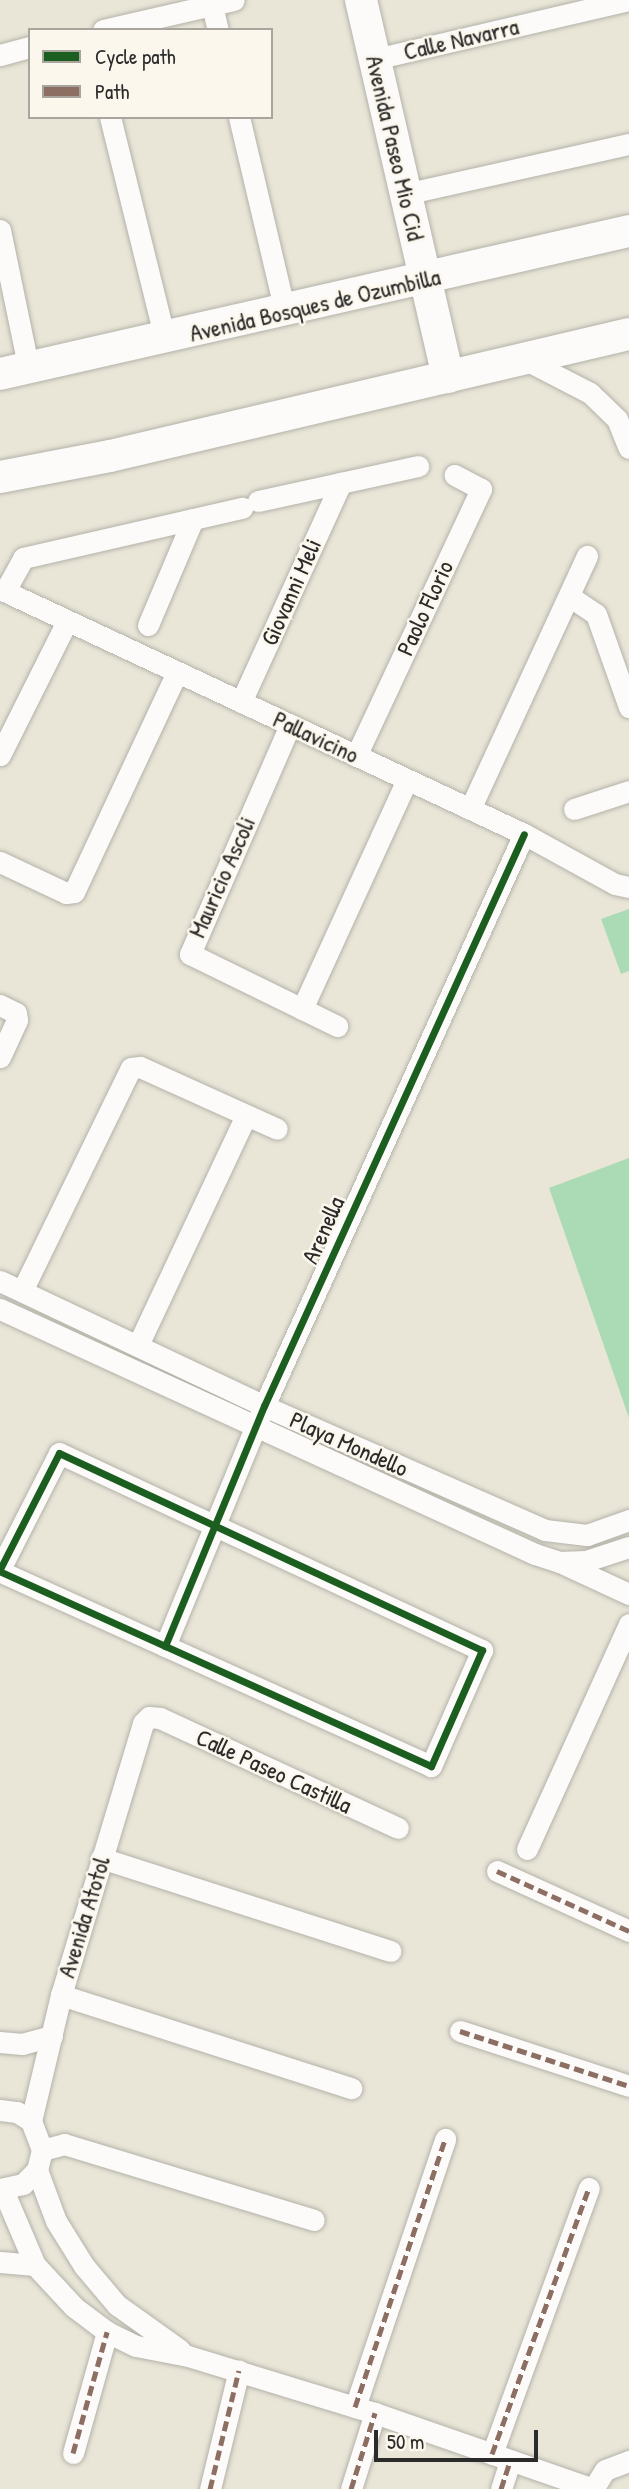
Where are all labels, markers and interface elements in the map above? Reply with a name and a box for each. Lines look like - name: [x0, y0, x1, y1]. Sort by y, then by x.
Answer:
- street label: Calle Navarra: [401, 12, 521, 66]
- legend: [28, 28, 273, 119]
- text: Cycle path: [95, 42, 176, 71]
- street label: Avenida Paseo Mio Cid: [360, 53, 430, 243]
- text: Path: [95, 77, 129, 106]
- street label: Avenida Bosques de Ozumbilla: [187, 262, 443, 348]
- street label: Giovanni Meli: [255, 534, 327, 650]
- street label: Paolo Florio: [390, 556, 460, 660]
- street label: Pallavicino: [269, 705, 363, 769]
- street label: Mauricio Ascoli: [183, 812, 261, 942]
- street label: Arenella: [295, 1192, 351, 1268]
- street label: Playa Mondello: [286, 1405, 412, 1483]
- street label: Calle Paseo Castilla: [192, 1722, 356, 1820]
- street label: Avenida Atotol: [52, 1853, 116, 1981]
- scale bar: [377, 2416, 542, 2460]
- text: 50 m: [387, 2427, 424, 2456]

